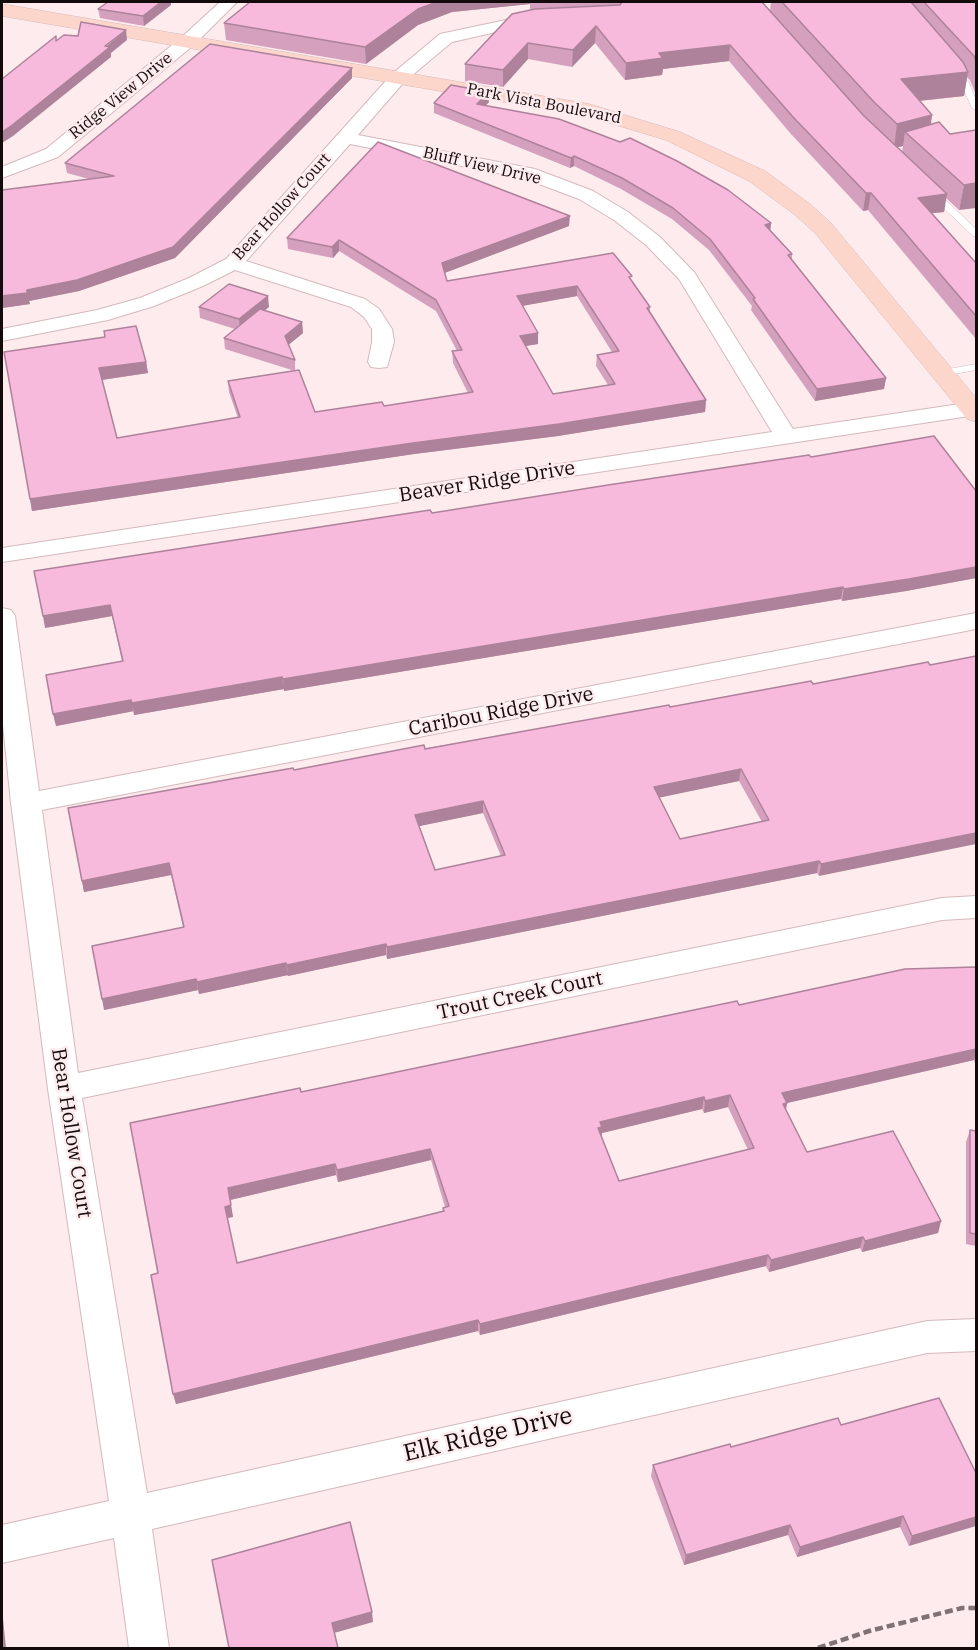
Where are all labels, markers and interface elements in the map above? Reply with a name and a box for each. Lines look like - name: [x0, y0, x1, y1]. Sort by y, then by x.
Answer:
- street label: Ridge View Drive: [66, 49, 176, 143]
- street label: Park Vista Boulevard: [465, 80, 623, 128]
- street label: Bluff View Drive: [421, 143, 543, 189]
- street label: Bear Hollow Court: [229, 150, 335, 264]
- street label: Beaver Ridge Drive: [397, 456, 577, 508]
- street label: Caribou Ridge Drive: [407, 682, 595, 742]
- street label: Trout Creek Court: [435, 967, 605, 1025]
- street label: Bear Hollow Court: [46, 1046, 96, 1220]
- street label: Elk Ridge Drive: [401, 1402, 575, 1468]

